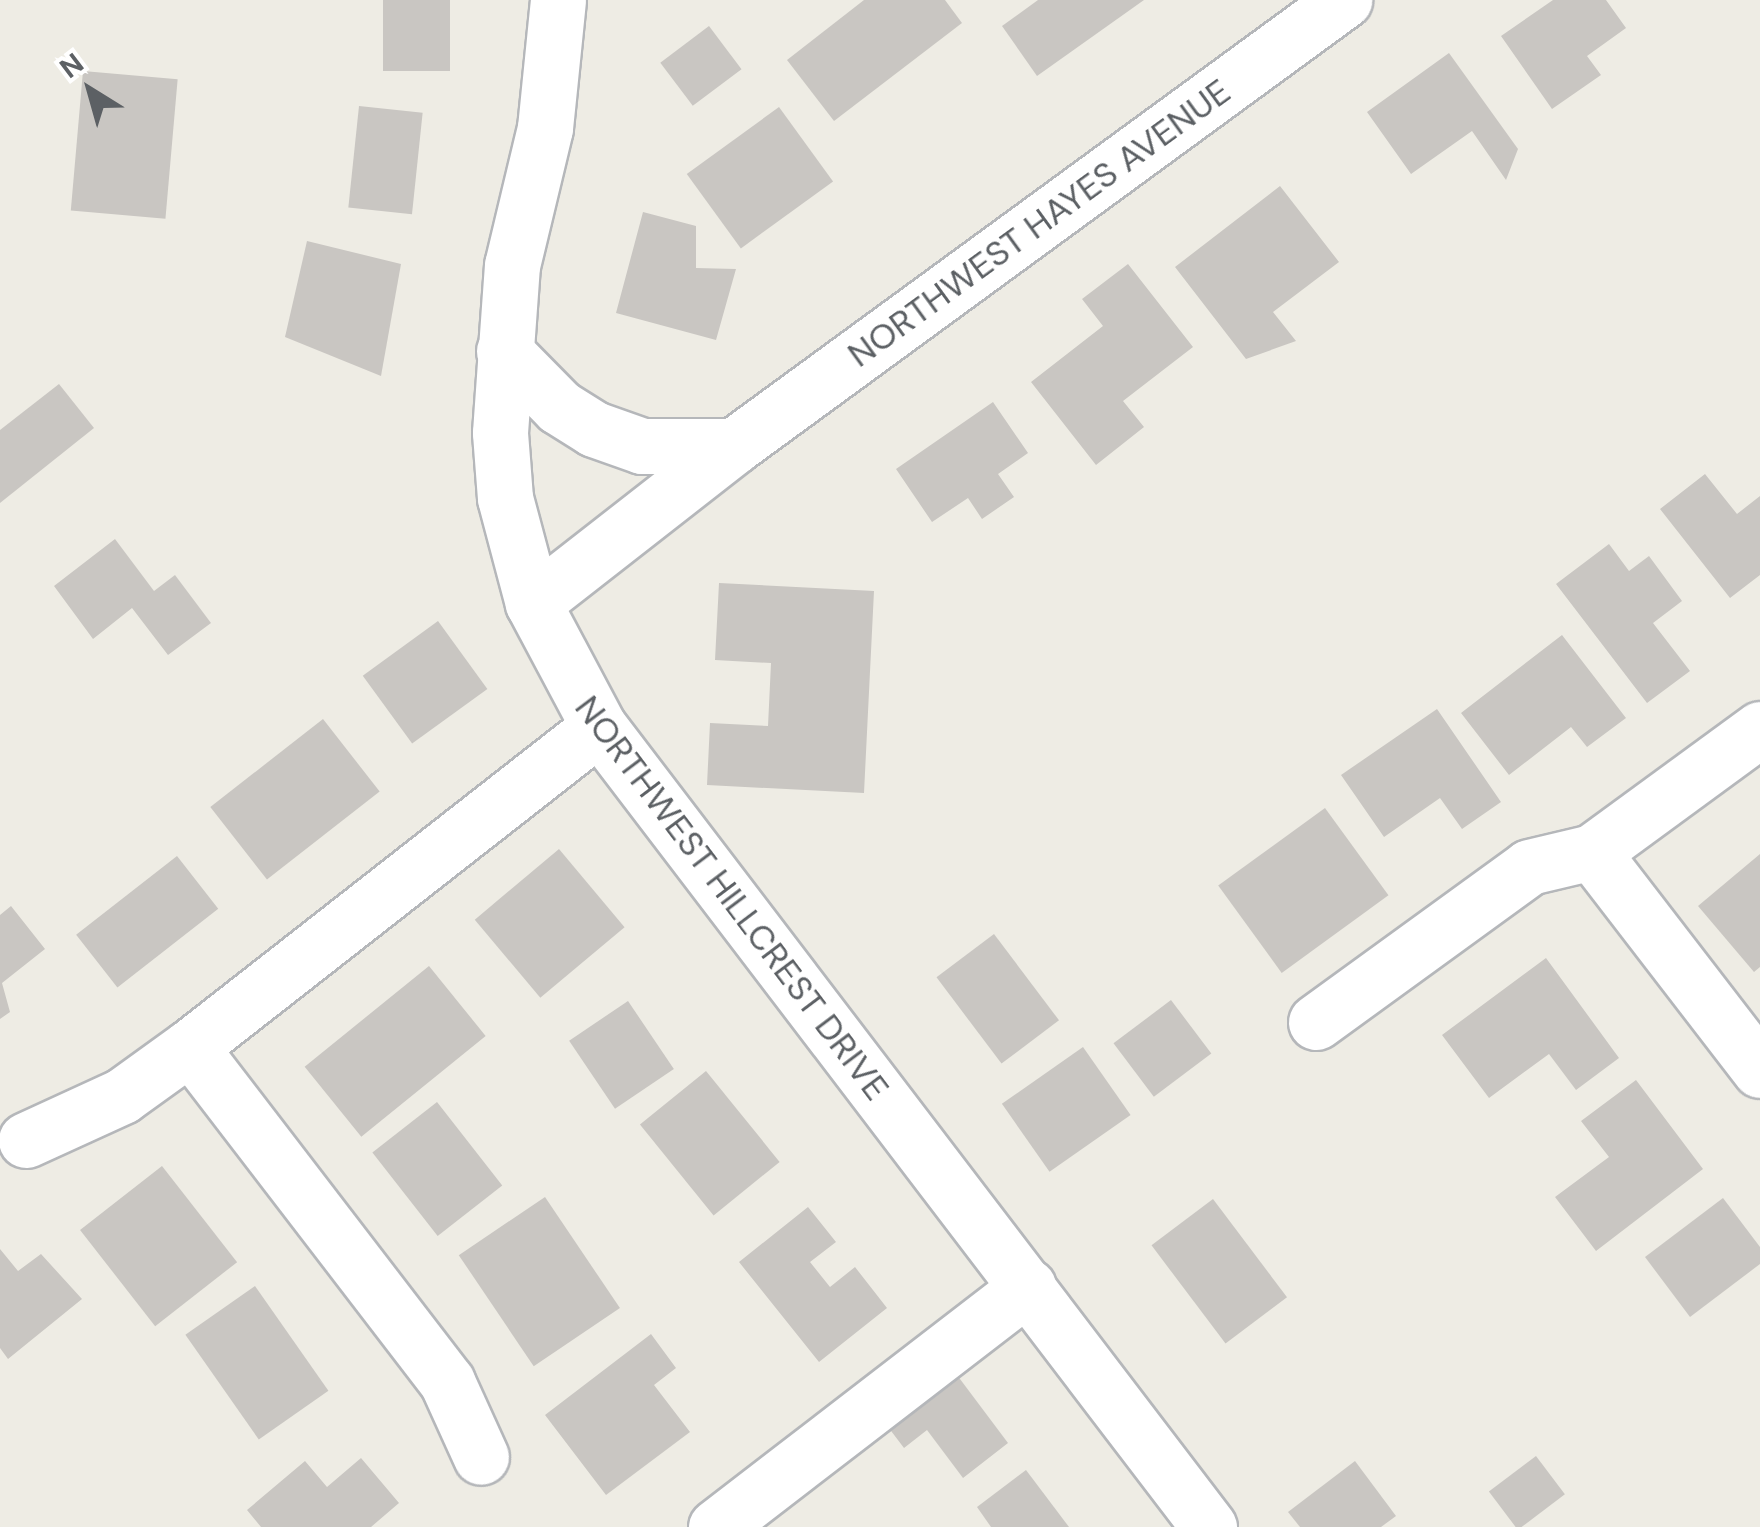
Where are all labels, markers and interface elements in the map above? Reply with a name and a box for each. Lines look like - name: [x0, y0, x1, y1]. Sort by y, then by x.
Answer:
- north arrow: [40, 40, 140, 140]
- text: N: [52, 45, 91, 87]
- street label: NORTHWEST HAYES AVENUE: [840, 70, 1238, 376]
- street label: NORTHWEST HILLCREST DRIVE: [566, 688, 898, 1108]

